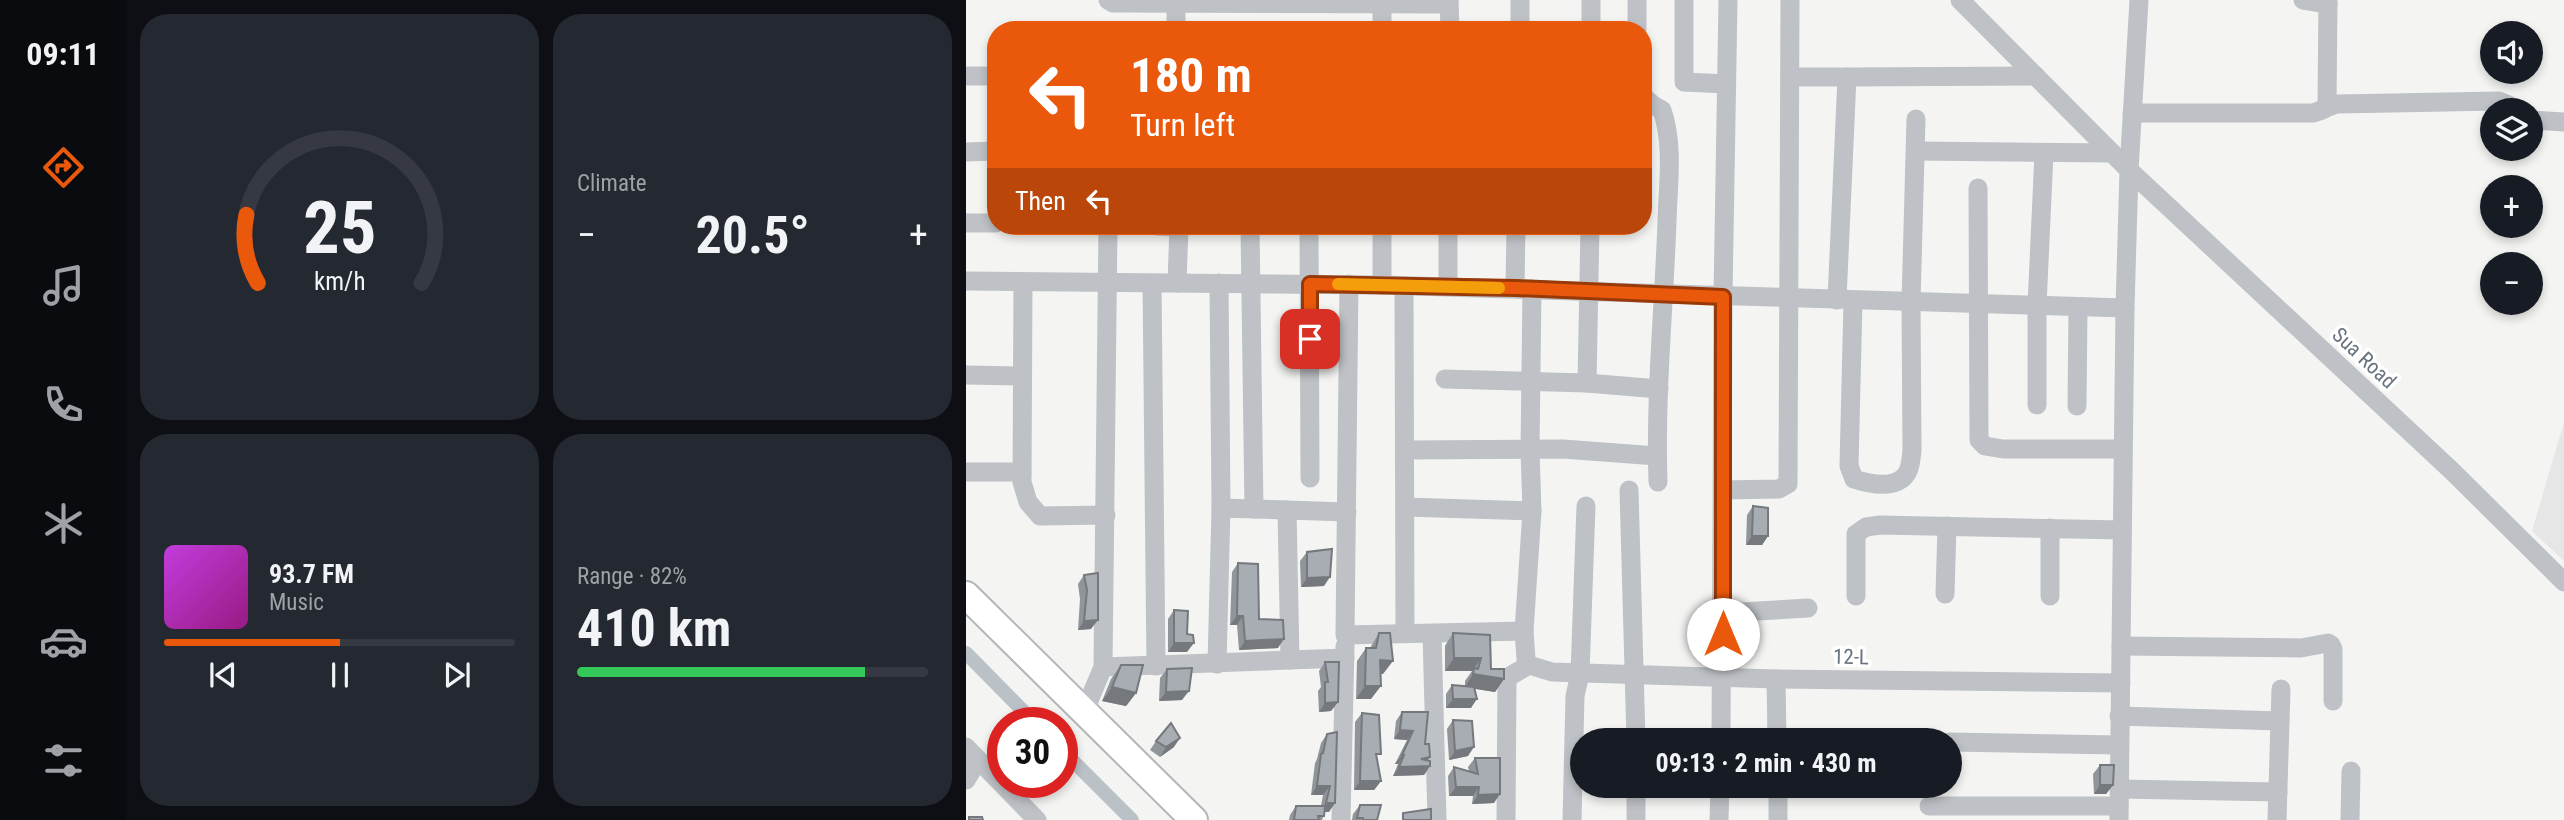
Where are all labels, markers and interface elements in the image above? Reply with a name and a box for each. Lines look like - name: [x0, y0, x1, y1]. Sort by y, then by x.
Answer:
- map controls: [2480, 21, 2543, 315]
- button: sound: [2480, 21, 2543, 84]
- text: 09:11: [26, 35, 100, 73]
- text: 180 m: [1130, 47, 1252, 104]
- icon: left: [1015, 49, 1106, 140]
- button: layers: [2480, 98, 2543, 161]
- text: Turn left: [1130, 106, 1235, 144]
- icon: directions: [39, 143, 88, 192]
- text: Climate: [577, 170, 647, 197]
- button: +: [2480, 175, 2543, 238]
- icon: left: [1080, 182, 1118, 220]
- text: 25: [303, 185, 376, 271]
- text: Then: [1015, 186, 1066, 216]
- text: 20.5°: [695, 205, 810, 266]
- text: −: [577, 213, 596, 257]
- text: +: [909, 213, 928, 257]
- button: −: [2480, 252, 2543, 315]
- icon: music: [39, 261, 88, 310]
- text: km/h: [314, 267, 365, 296]
- pin: [1280, 309, 1340, 369]
- icon: arrive: [1291, 320, 1329, 358]
- street label: Sua Road: [2327, 323, 2401, 393]
- icon: phone: [39, 380, 88, 429]
- icon: climate: [39, 499, 88, 548]
- text: 93.7 FM: [269, 559, 354, 589]
- text: Range · 82%: [577, 563, 687, 590]
- text: Music: [269, 589, 324, 616]
- position arrow: [1686, 597, 1760, 671]
- text: 410 km: [577, 598, 731, 659]
- icon: car: [39, 617, 88, 666]
- street label: 12-L: [1833, 645, 1869, 669]
- icon: previous: [204, 656, 242, 694]
- icon: pause: [321, 656, 359, 694]
- icon: next: [438, 656, 476, 694]
- speed limit sign: 30: [987, 707, 1078, 798]
- icon: filters: [39, 736, 88, 785]
- text: 09:13 · 2 min · 430 m: [1656, 748, 1876, 778]

